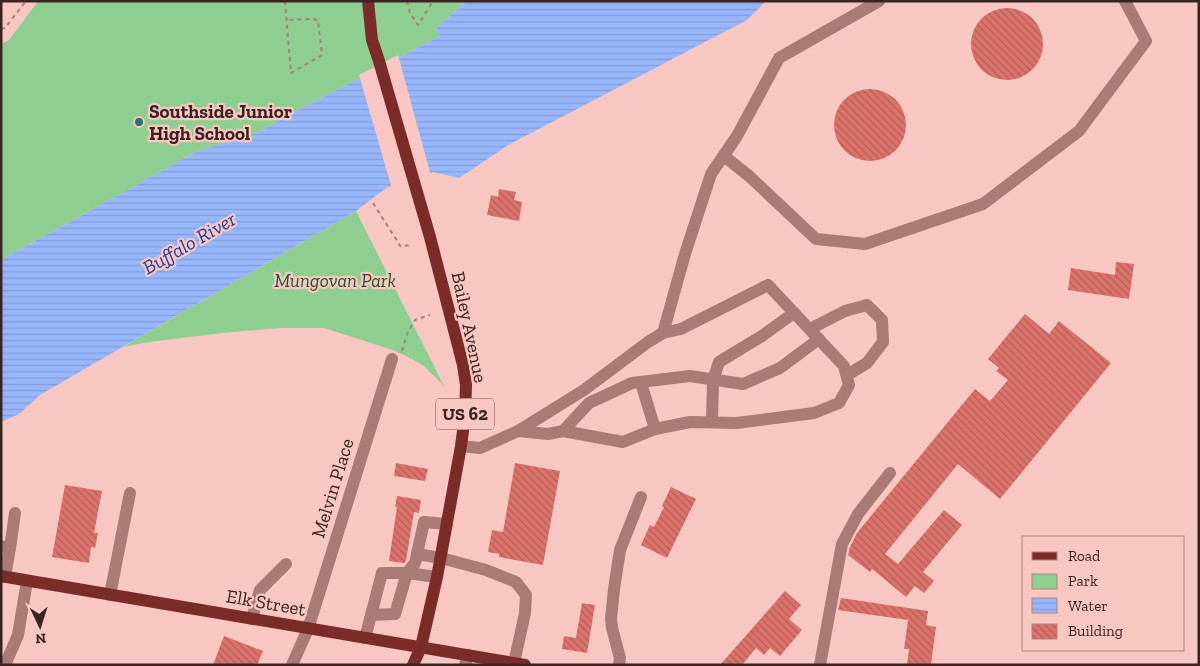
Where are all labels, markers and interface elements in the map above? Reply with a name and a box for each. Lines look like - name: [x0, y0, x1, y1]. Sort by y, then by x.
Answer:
- place label: Southside Junior High School: [149, 100, 293, 145]
- marker: Southside Junior High School: [133, 116, 145, 128]
- water label: Buffalo River: [138, 207, 240, 279]
- park label: Mungovan Park: [274, 269, 396, 292]
- street label: Bailey Avenue: [447, 270, 492, 385]
- road number: US 62: [436, 398, 494, 429]
- street label: Melvin Place: [306, 435, 359, 541]
- legend: [1022, 536, 1185, 651]
- text: Road: [1068, 547, 1101, 565]
- text: Park: [1068, 572, 1098, 590]
- street label: Elk Street: [224, 584, 308, 621]
- text: Water: [1068, 597, 1108, 615]
- north arrow: [15, 601, 65, 651]
- text: Building: [1068, 622, 1123, 640]
- text: N: [35, 630, 47, 647]

